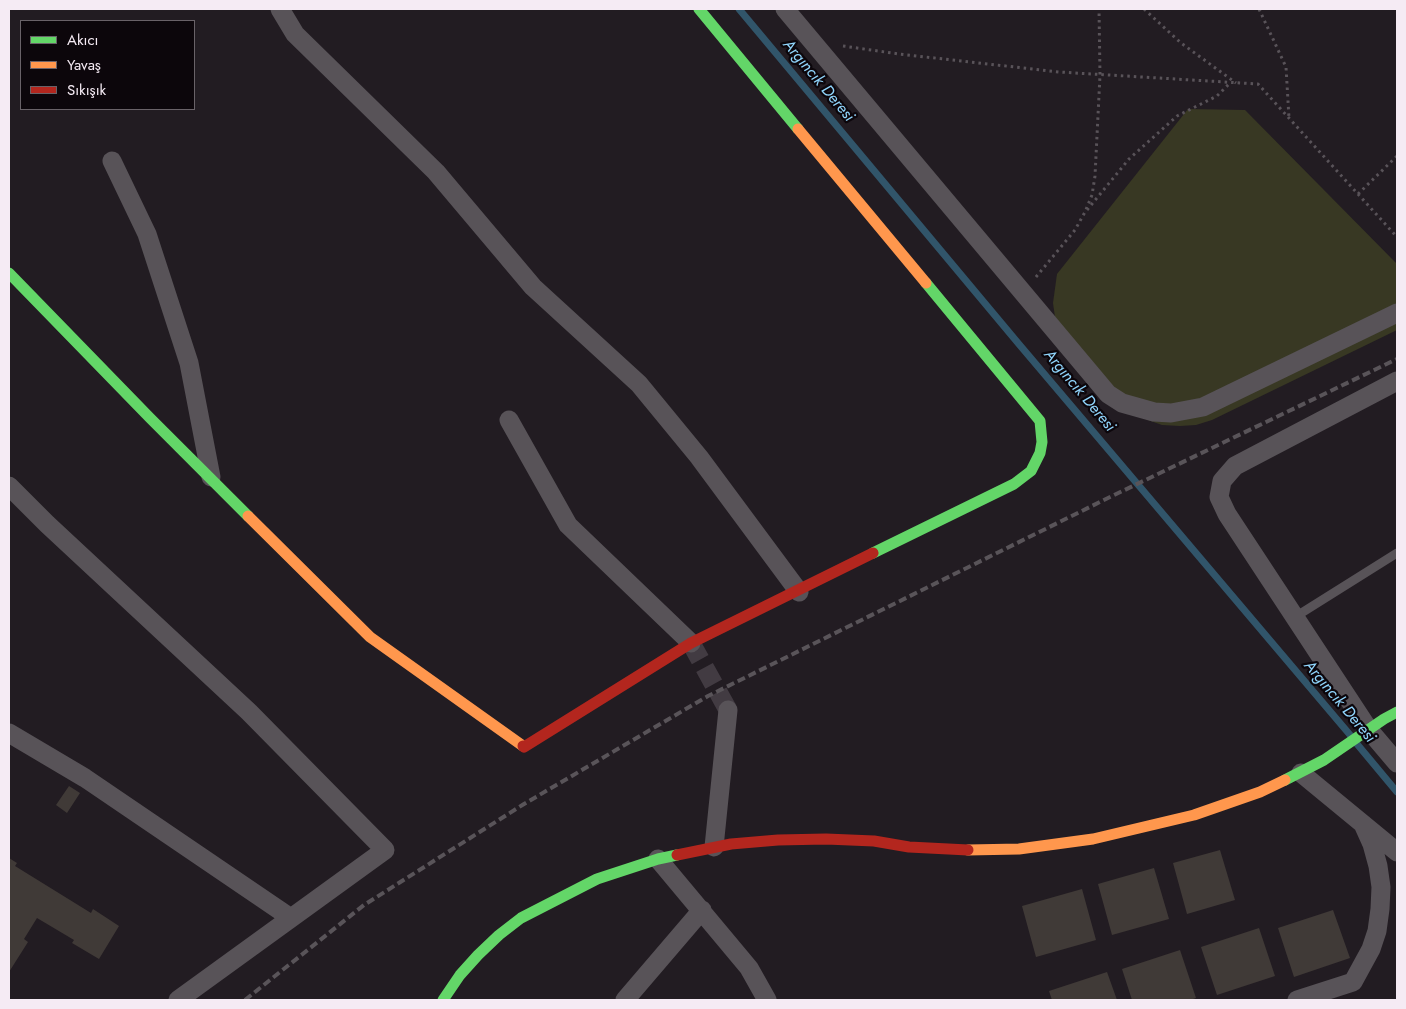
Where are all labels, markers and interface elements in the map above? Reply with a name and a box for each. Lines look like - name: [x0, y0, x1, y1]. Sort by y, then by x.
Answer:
- legend: [20, 20, 195, 110]
- text: Akıcı: [67, 29, 98, 51]
- water label: Argıncık Deresi: [778, 36, 858, 126]
- text: Yavaş: [67, 54, 101, 76]
- text: Sıkışık: [67, 79, 106, 101]
- water label: Argıncık Deresi: [1039, 346, 1119, 436]
- water label: Argıncık Deresi: [1299, 657, 1379, 747]

